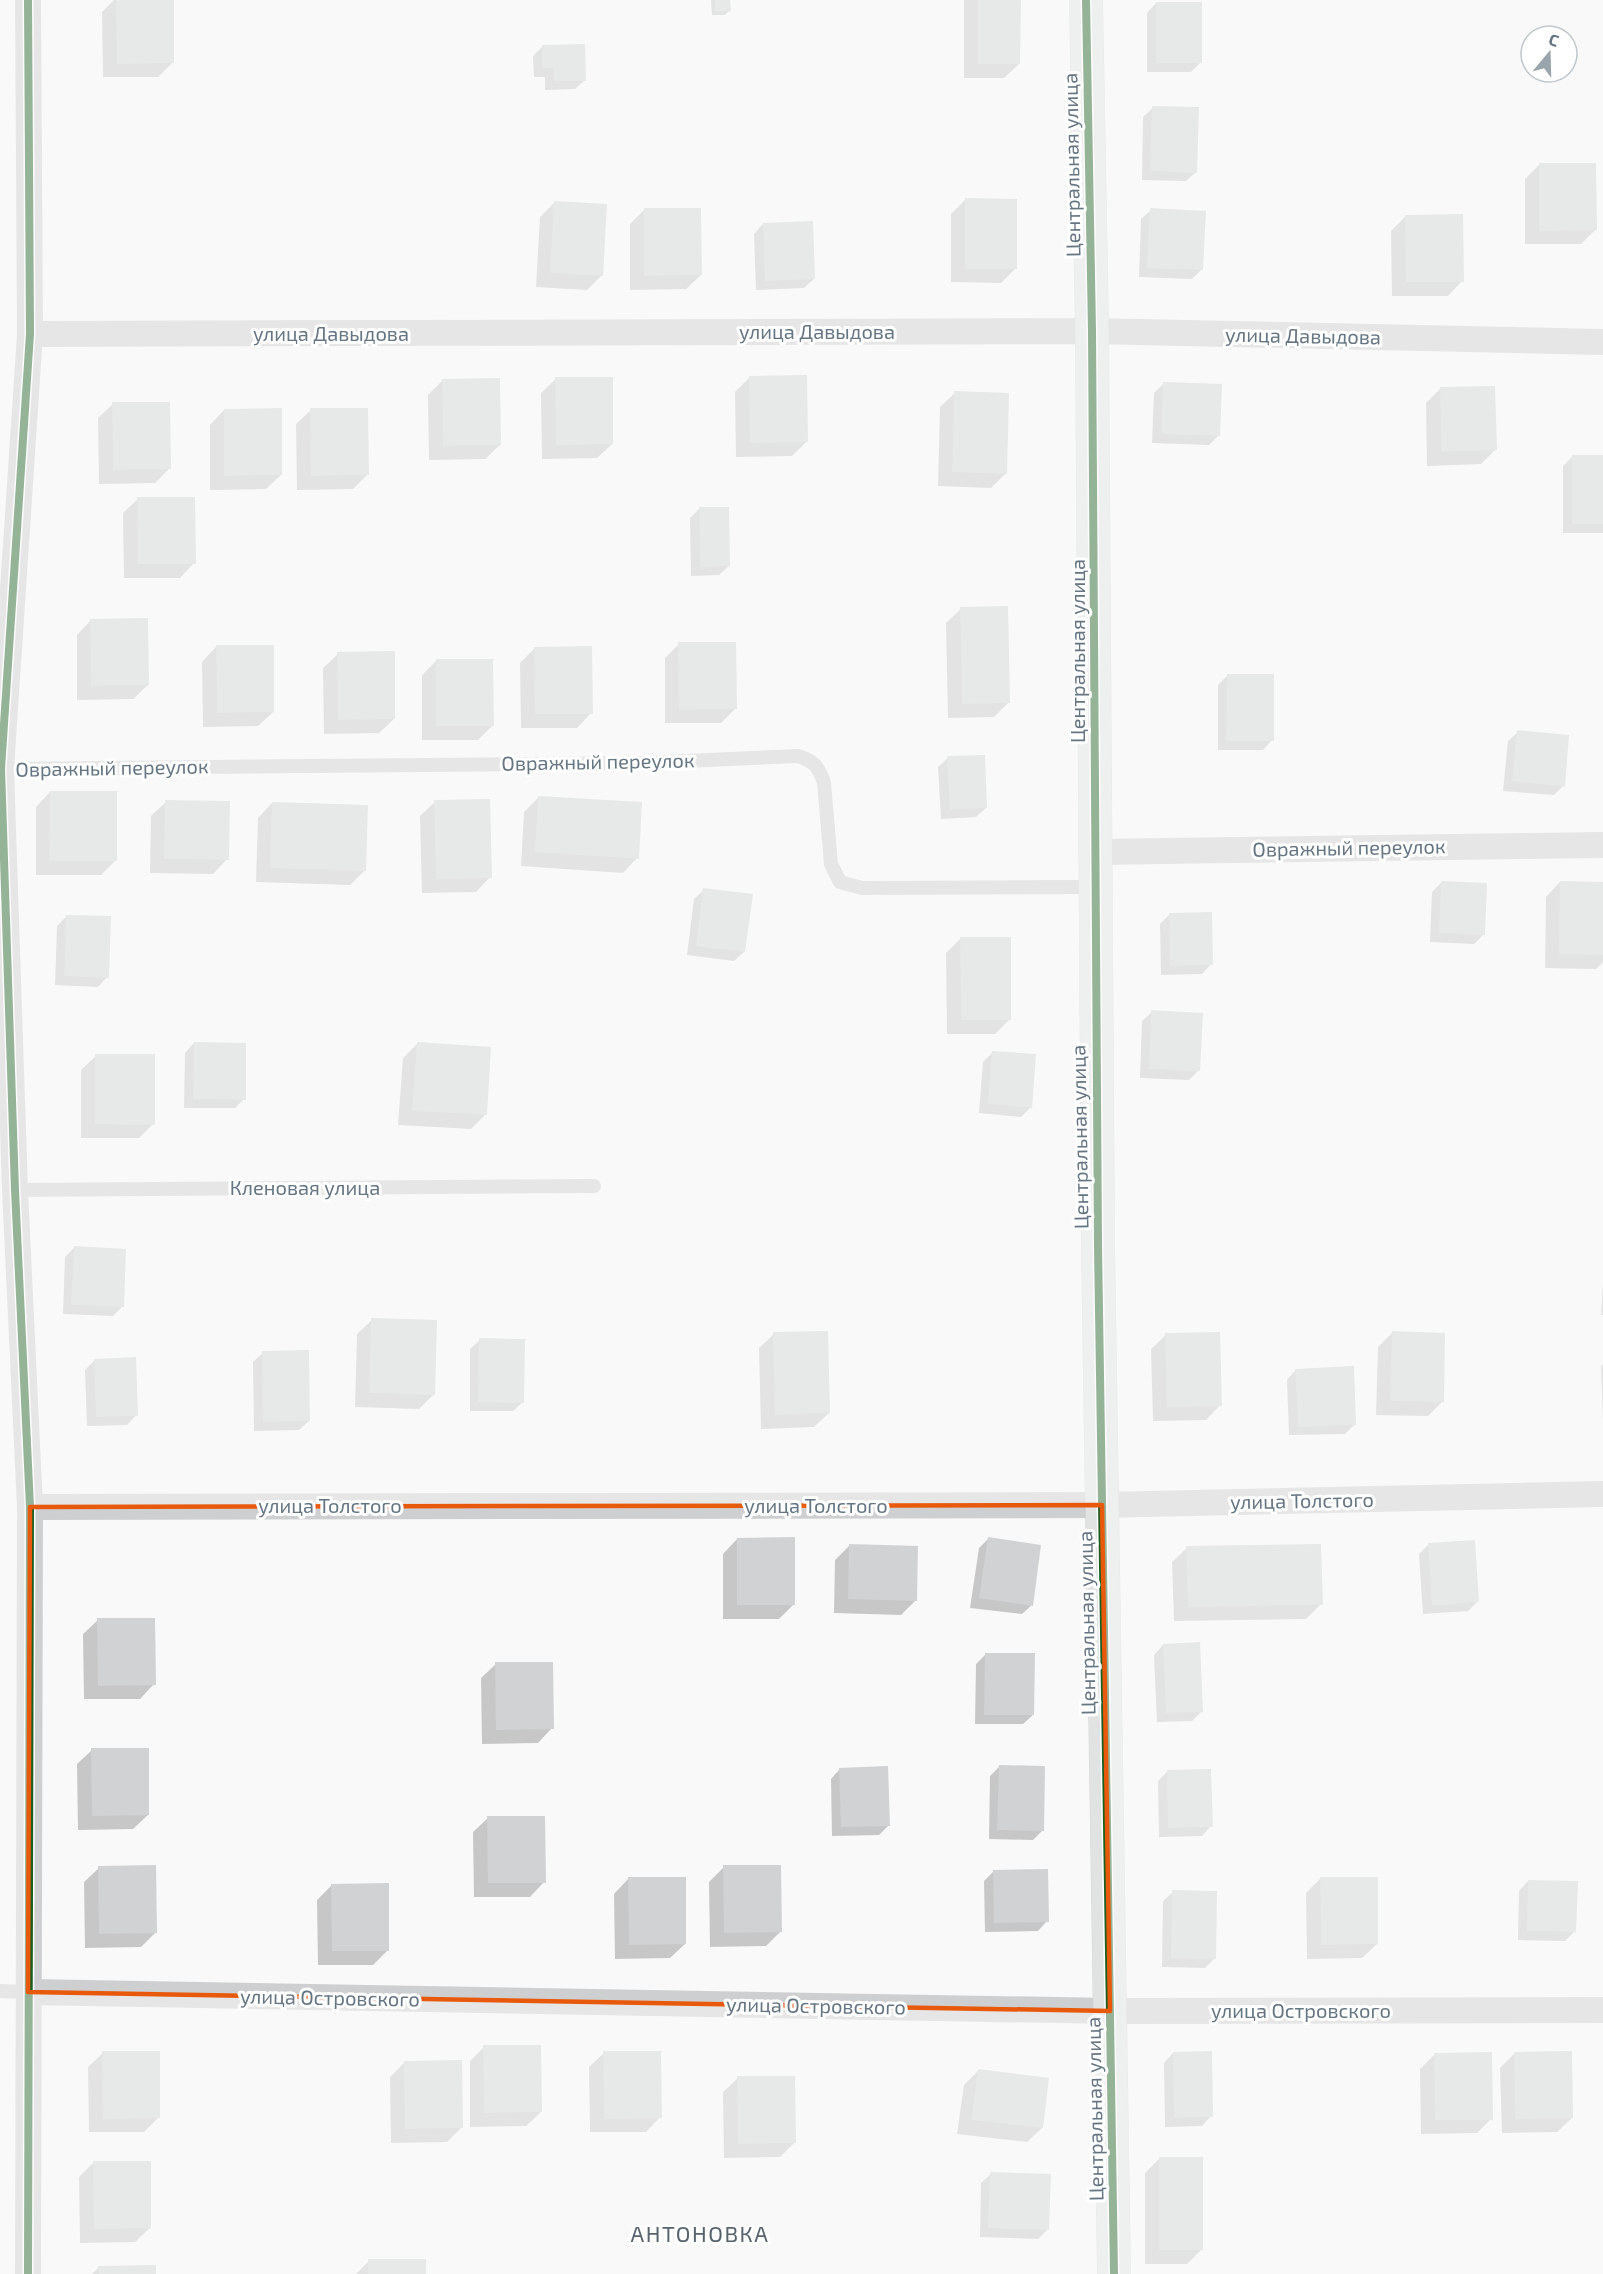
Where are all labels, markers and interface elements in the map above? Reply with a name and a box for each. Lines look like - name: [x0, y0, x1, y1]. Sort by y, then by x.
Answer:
- north arrow: [1519, 24, 1579, 84]
- text: С: [1546, 29, 1562, 50]
- street label: Центральная улица: [1057, 73, 1086, 257]
- street label: улица Давыдова: [739, 319, 895, 344]
- street label: улица Давыдова: [253, 321, 409, 346]
- street label: улица Давыдова: [1225, 322, 1381, 349]
- street label: Центральная улица: [1065, 559, 1090, 743]
- street label: Овражный переулок: [501, 747, 695, 776]
- street label: Овражный переулок: [15, 753, 209, 782]
- street label: Овражный переулок: [1252, 833, 1446, 862]
- street label: Центральная улица: [1065, 1045, 1094, 1229]
- street label: Кленовая улица: [230, 1175, 380, 1200]
- street label: улица Толстого: [1230, 1487, 1374, 1514]
- street label: улица Толстого: [258, 1493, 402, 1518]
- street label: улица Толстого: [744, 1493, 888, 1518]
- street label: Центральная улица: [1072, 1531, 1101, 1715]
- street label: улица Островского: [240, 1983, 420, 2012]
- street label: улица Островского: [726, 1991, 906, 2020]
- street label: улица Островского: [1211, 1998, 1391, 2023]
- street label: Центральная улица: [1080, 2017, 1109, 2201]
- district label: АНТОНОВКА: [631, 2220, 769, 2246]

